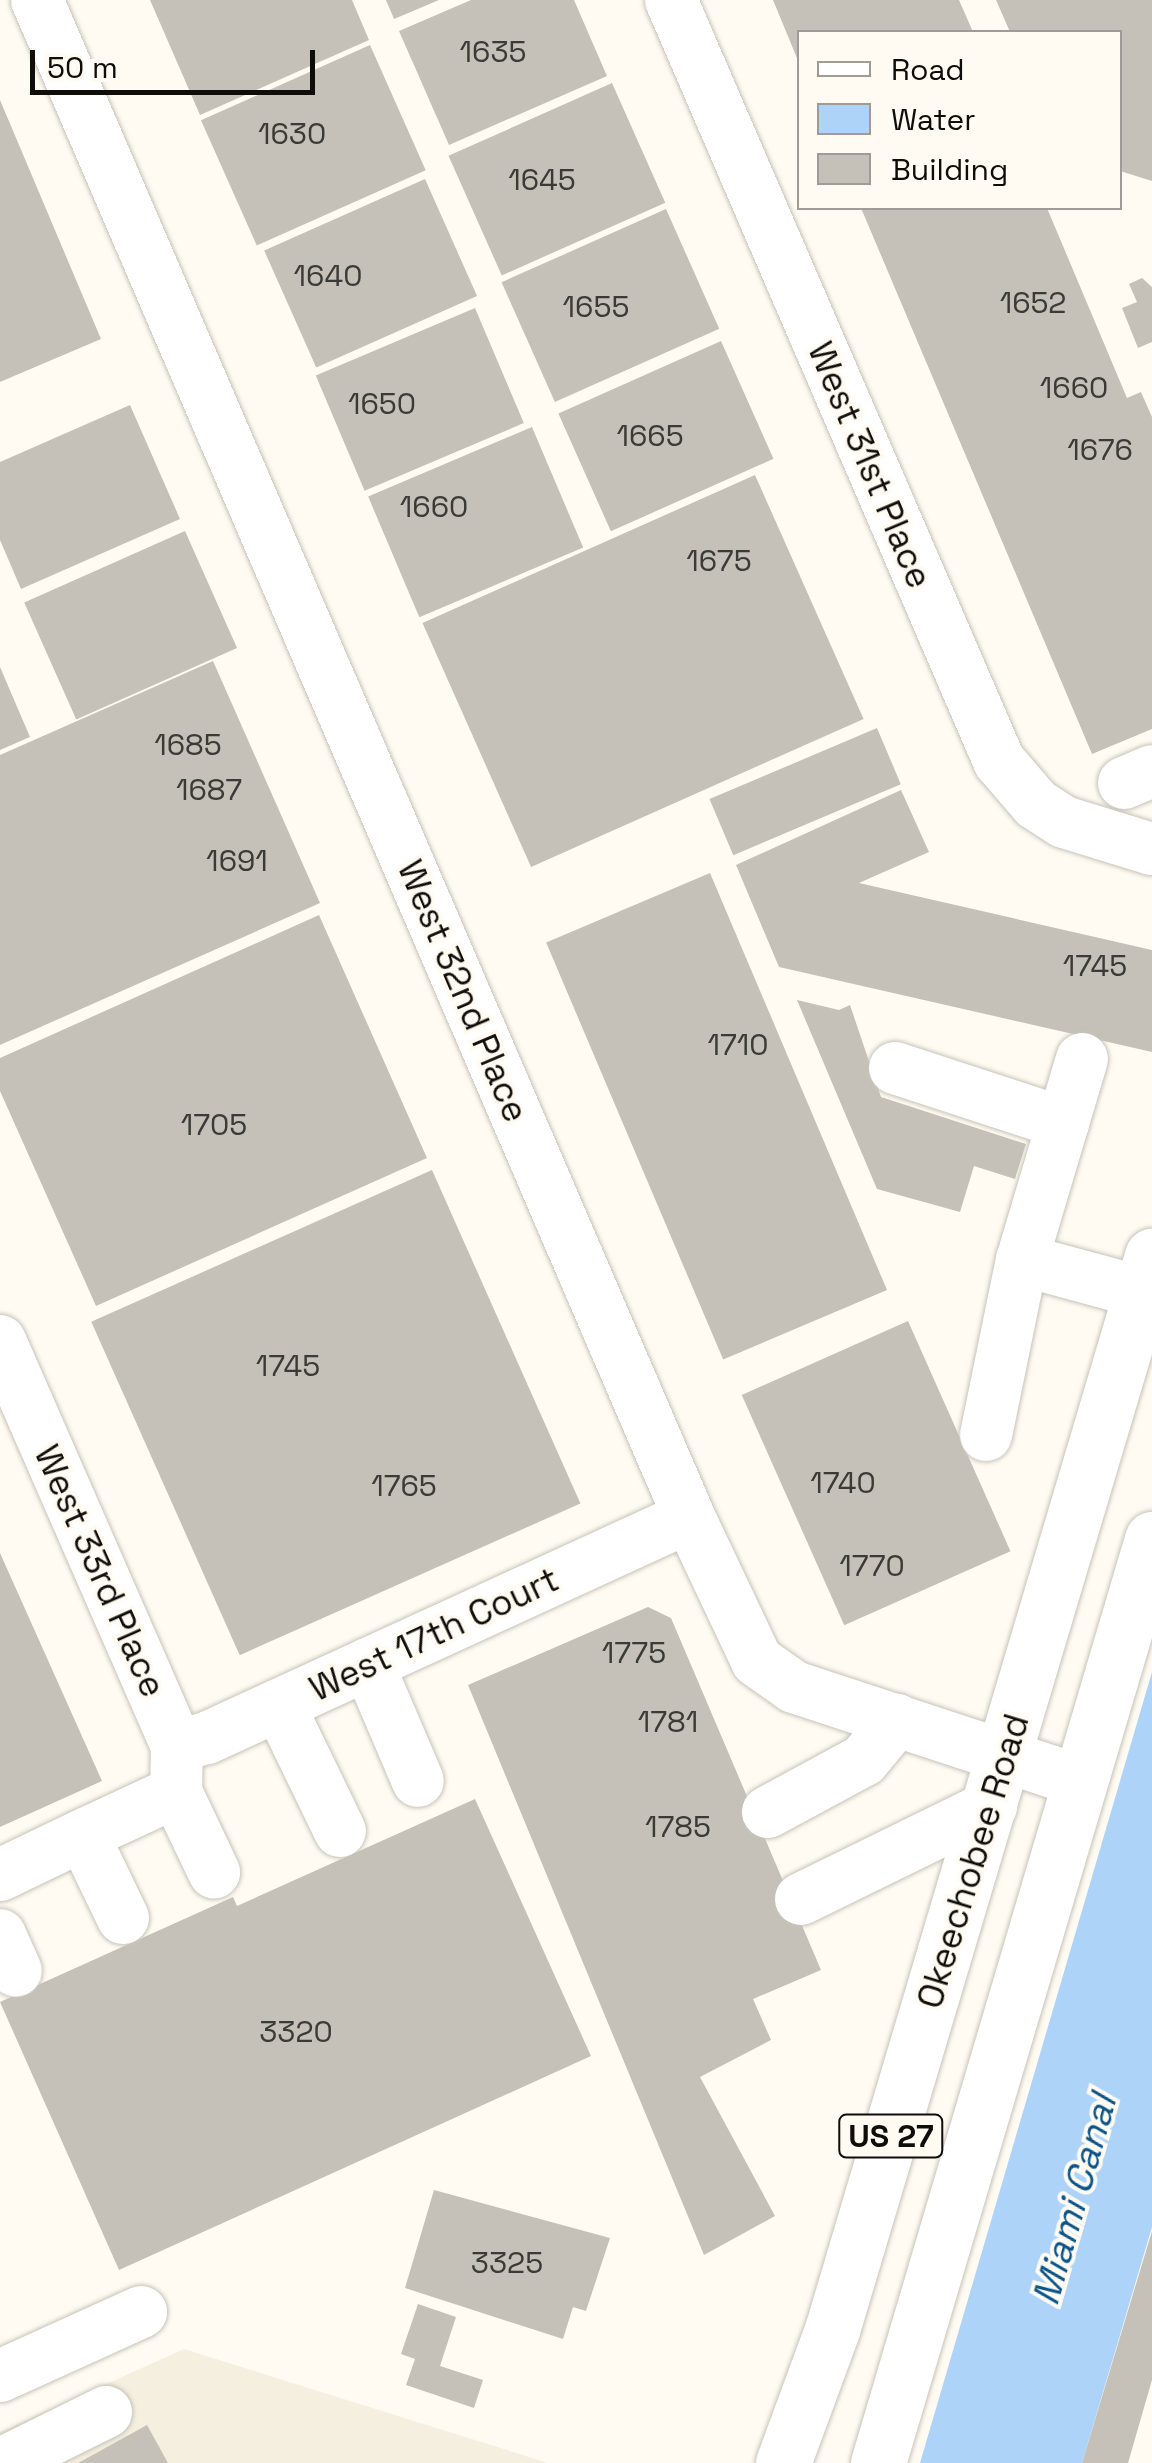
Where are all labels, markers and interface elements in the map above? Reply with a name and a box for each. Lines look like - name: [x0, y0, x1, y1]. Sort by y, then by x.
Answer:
- scale bar: [35, 30, 320, 92]
- legend: [797, 30, 1122, 210]
- house number: 1635: [460, 34, 526, 70]
- text: 50 m: [47, 48, 118, 87]
- text: Road: [891, 50, 965, 89]
- text: Water: [891, 100, 976, 139]
- house number: 1630: [258, 116, 326, 152]
- text: Building: [891, 150, 1008, 189]
- house number: 1645: [508, 162, 576, 198]
- house number: 1640: [294, 258, 362, 294]
- house number: 1652: [1000, 285, 1066, 321]
- house number: 1655: [563, 289, 629, 325]
- street label: West 31st Place: [799, 336, 941, 594]
- house number: 1660: [1040, 370, 1108, 406]
- house number: 1650: [348, 386, 416, 422]
- house number: 1665: [616, 418, 684, 454]
- house number: 1676: [1067, 432, 1133, 468]
- house number: 1660: [400, 489, 468, 525]
- house number: 1675: [686, 543, 752, 579]
- house number: 1685: [154, 727, 222, 763]
- house number: 1687: [176, 772, 242, 808]
- house number: 1691: [206, 843, 268, 879]
- street label: West 32nd Place: [389, 854, 537, 1128]
- house number: 1745: [1063, 948, 1127, 984]
- house number: 1710: [708, 1027, 768, 1063]
- house number: 1705: [181, 1107, 247, 1143]
- house number: 1745: [256, 1348, 320, 1384]
- street label: West 33rd Place: [26, 1439, 174, 1703]
- house number: 1740: [810, 1465, 876, 1501]
- house number: 1765: [371, 1468, 437, 1504]
- house number: 1770: [839, 1548, 905, 1584]
- street label: West 17th Court: [303, 1558, 565, 1710]
- house number: 1775: [602, 1635, 666, 1671]
- house number: 1781: [638, 1704, 698, 1740]
- street label: Okeechobee Road: [908, 1709, 1038, 2013]
- house number: 1785: [645, 1809, 711, 1845]
- house number: 3320: [259, 2014, 333, 2050]
- water label: Miami Canal: [1023, 2090, 1127, 2310]
- road number: US 27: [836, 2109, 946, 2163]
- house number: 3325: [471, 2245, 543, 2281]

